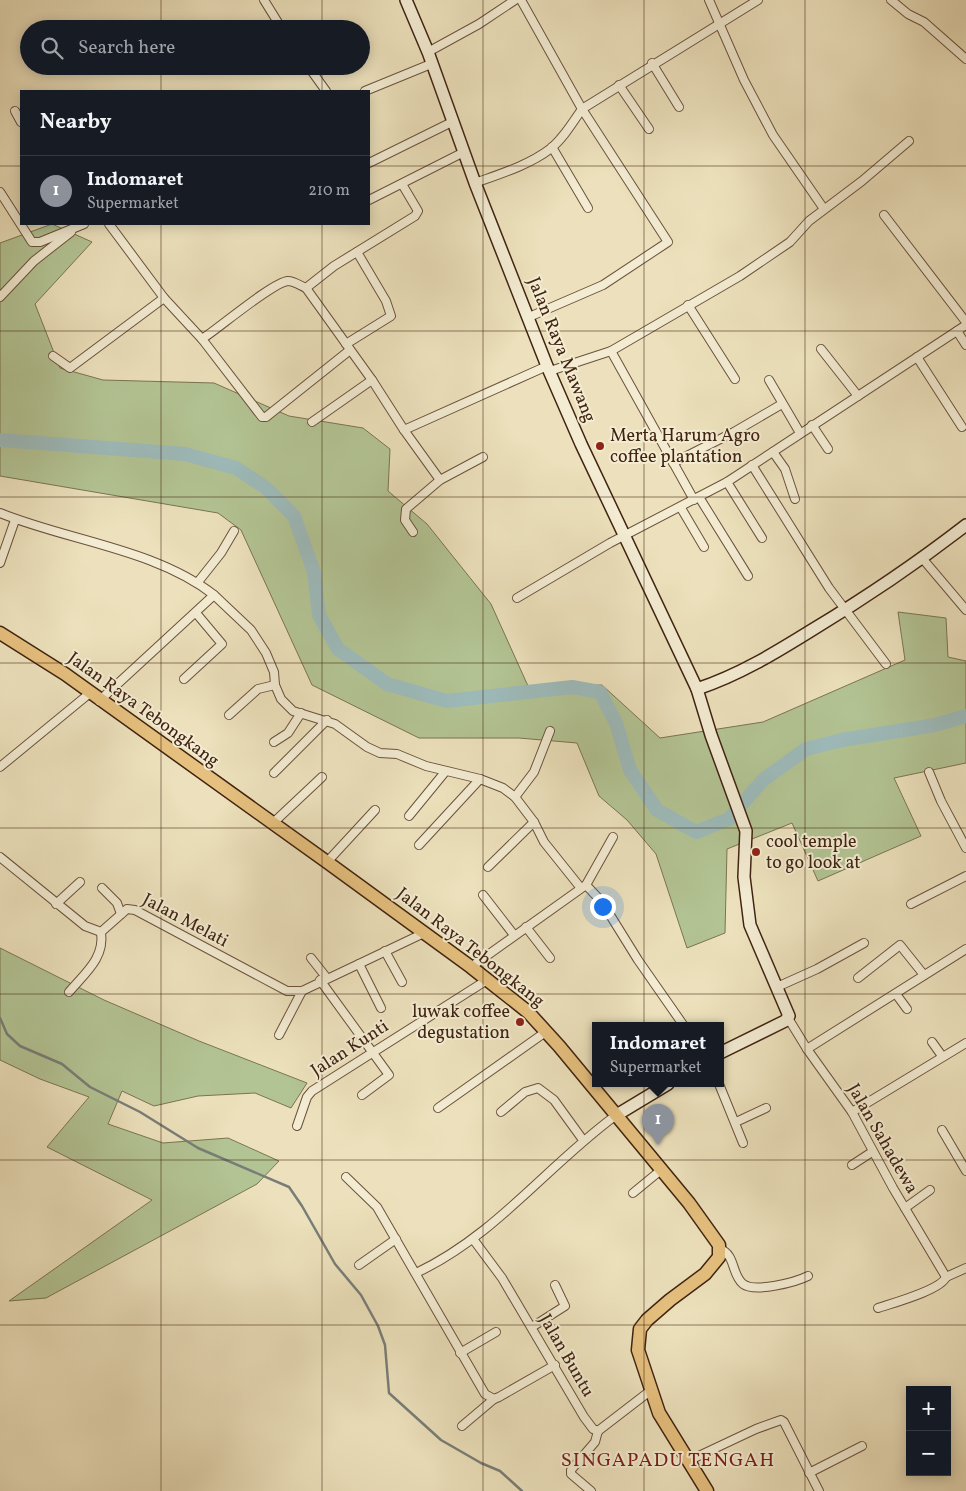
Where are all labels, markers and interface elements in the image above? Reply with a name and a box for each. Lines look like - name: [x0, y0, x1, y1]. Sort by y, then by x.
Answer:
- search box: [20, 20, 370, 75]
- icon: search: [38, 34, 66, 62]
- text: Search here: [78, 35, 175, 61]
- text: Nearby: [40, 108, 111, 137]
- text: Indomaret: [87, 167, 183, 193]
- text: 1: [53, 180, 59, 202]
- text: 210 m: [308, 180, 350, 202]
- text: Supermarket: [87, 193, 179, 215]
- street label: Jalan Raya Mawang: [520, 274, 602, 426]
- place label: Merta Harum Agro coffee plantation: [610, 424, 760, 470]
- marker: Merta Harum Agro coffee plantation: [594, 440, 606, 452]
- street label: Jalan Raya Tebongkang: [62, 646, 224, 774]
- place label: cool temple to go look at: [766, 830, 860, 876]
- marker: cool temple to go look at: [750, 846, 762, 858]
- street label: Jalan Raya Tebongkang: [391, 882, 549, 1014]
- street label: Jalan Melati: [137, 888, 233, 954]
- your location: [590, 894, 616, 920]
- place label: luwak coffee degustation: [412, 1000, 510, 1046]
- street label: Jalan Kunti: [306, 1014, 394, 1084]
- marker: luwak coffee degustation: [514, 1016, 526, 1028]
- popup: [592, 1022, 724, 1087]
- text: Indomaret: [610, 1031, 706, 1057]
- text: Supermarket: [610, 1057, 702, 1079]
- street label: Jalan Sahadewa: [840, 1079, 924, 1199]
- pin: 1: [642, 1104, 674, 1145]
- street label: Jalan Buntu: [532, 1310, 600, 1402]
- map controls: [906, 1386, 951, 1476]
- button: +: [906, 1386, 951, 1431]
- button: −: [906, 1431, 951, 1476]
- district label: SINGAPADU TENGAH: [561, 1447, 775, 1475]

